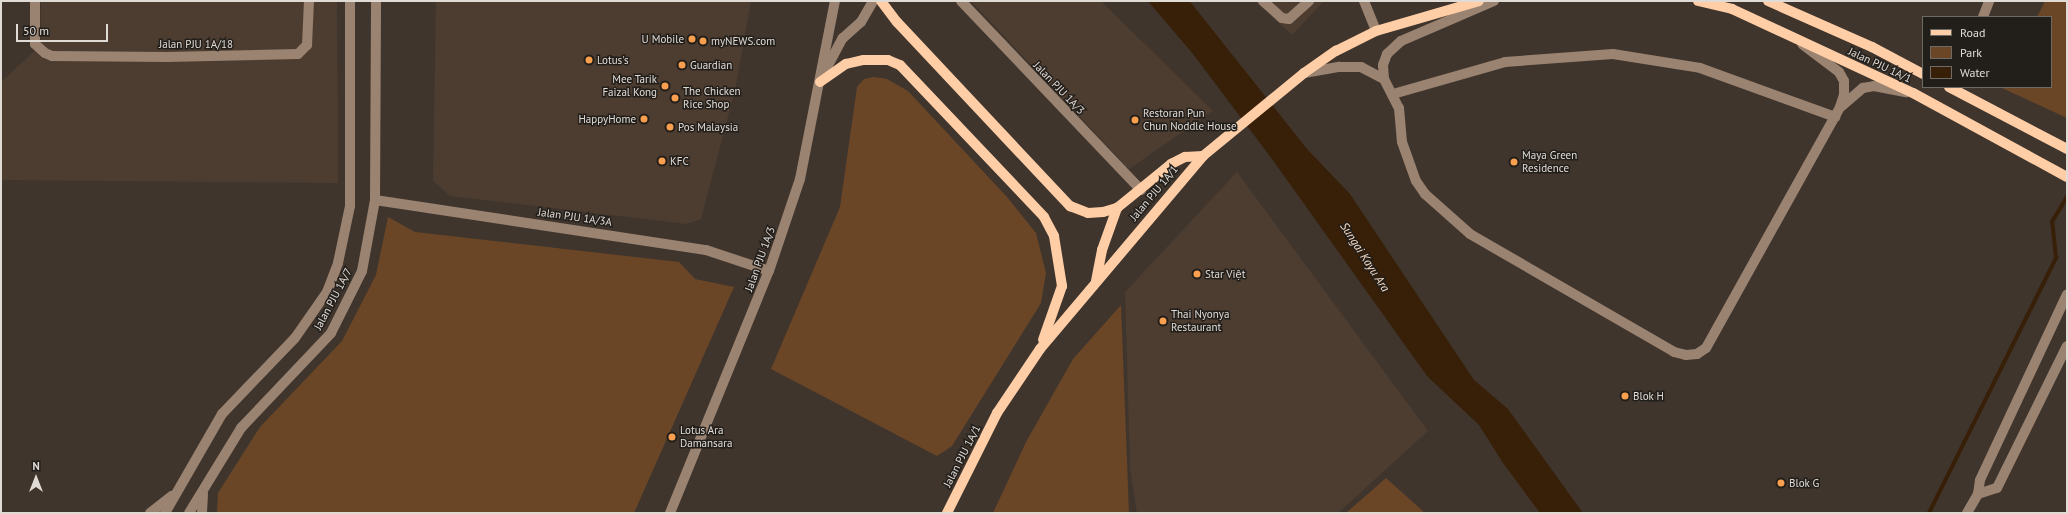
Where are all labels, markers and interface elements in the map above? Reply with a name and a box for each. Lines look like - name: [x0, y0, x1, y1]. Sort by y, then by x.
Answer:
- scale bar: [18, 16, 110, 42]
- legend: [1922, 16, 2052, 88]
- text: 50 m: [23, 23, 49, 38]
- text: Road: [1960, 25, 1985, 40]
- place label: U Mobile: [642, 32, 684, 46]
- marker: U Mobile: [687, 34, 697, 44]
- place label: myNEWS.com: [711, 34, 775, 48]
- marker: myNEWS.com: [698, 36, 708, 46]
- street label: Jalan PJU 1A/18: [159, 37, 233, 51]
- street label: Jalan PJU 1A/1: [1846, 45, 1914, 85]
- text: Park: [1960, 45, 1982, 60]
- place label: Lotus's: [597, 53, 629, 67]
- marker: Lotus's: [584, 55, 594, 65]
- place label: Guardian: [690, 58, 732, 72]
- street label: Jalan PJU 1A/3: [1031, 59, 1087, 117]
- marker: Guardian: [677, 60, 687, 70]
- text: Water: [1960, 65, 1990, 80]
- place label: Mee Tarik Faizal Kong: [602, 73, 657, 99]
- marker: Mee Tarik Faizal Kong: [660, 81, 670, 91]
- place label: The Chicken Rice Shop: [683, 85, 741, 111]
- marker: The Chicken Rice Shop: [670, 93, 680, 103]
- place label: Restoran Pun Chun Noddle House: [1143, 107, 1236, 133]
- place label: HappyHome: [578, 112, 636, 126]
- marker: HappyHome: [639, 114, 649, 124]
- marker: Restoran Pun Chun Noddle House: [1130, 115, 1140, 125]
- place label: Pos Malaysia: [678, 120, 738, 134]
- marker: Pos Malaysia: [665, 122, 675, 132]
- place label: Maya Green Residence: [1522, 149, 1577, 175]
- place label: KFC: [670, 154, 689, 168]
- marker: KFC: [657, 156, 667, 166]
- marker: Maya Green Residence: [1509, 157, 1519, 167]
- street label: Jalan PJU 1A/1: [1127, 163, 1181, 223]
- street label: Jalan PJU 1A/3A: [537, 205, 613, 229]
- water label: Sungai Kayu Ara: [1337, 219, 1393, 295]
- street label: Jalan PJU 1A/3: [742, 225, 778, 293]
- street label: Jalan PJU 1A/7: [311, 266, 355, 332]
- place label: Star Việt: [1205, 267, 1246, 281]
- marker: Star Việt: [1192, 269, 1202, 279]
- place label: Thai Nyonya Restaurant: [1171, 308, 1229, 334]
- marker: Thai Nyonya Restaurant: [1158, 316, 1168, 326]
- place label: Blok H: [1633, 389, 1664, 403]
- marker: Blok H: [1620, 391, 1630, 401]
- street label: Jalan PJU 1A/1: [941, 423, 983, 489]
- place label: Lotus Ara Damansara: [680, 424, 732, 450]
- marker: Lotus Ara Damansara: [667, 432, 677, 442]
- north arrow: [16, 458, 56, 498]
- text: N: [32, 459, 40, 473]
- place label: Blok G: [1789, 476, 1819, 490]
- marker: Blok G: [1776, 478, 1786, 488]

